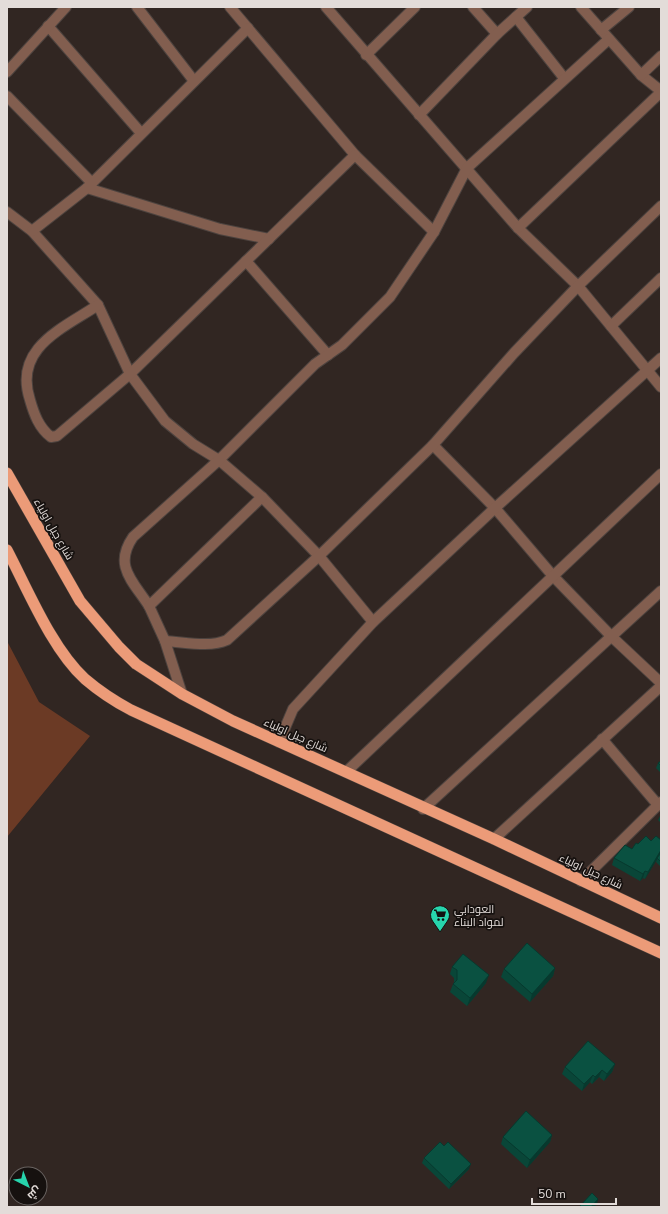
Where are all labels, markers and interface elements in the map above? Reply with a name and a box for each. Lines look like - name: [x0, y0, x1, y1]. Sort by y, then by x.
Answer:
- street label: شارع جبل اولياء: [30, 496, 77, 563]
- street label: شارع جبل اولياء: [261, 715, 330, 756]
- street label: شارع جبل اولياء: [557, 850, 625, 893]
- place label: العودابي لمواد البناء: [454, 902, 504, 930]
- supermarket icon: العودابي لمواد البناء: [429, 904, 451, 932]
- north arrow: [8, 1166, 48, 1206]
- scale bar: [532, 1180, 616, 1206]
- text: ش: [24, 1183, 45, 1203]
- text: 50 m: [538, 1186, 566, 1202]

